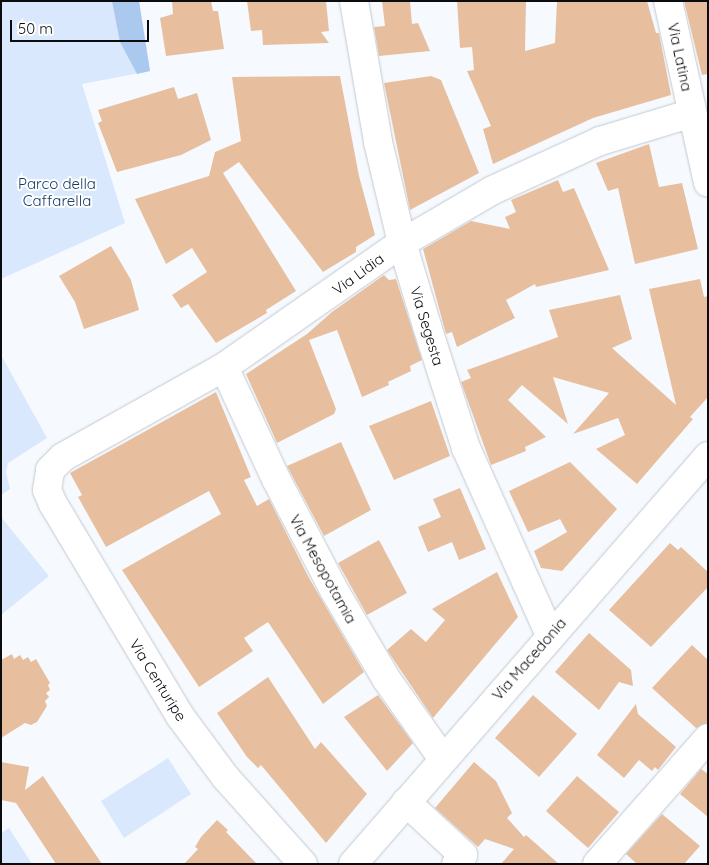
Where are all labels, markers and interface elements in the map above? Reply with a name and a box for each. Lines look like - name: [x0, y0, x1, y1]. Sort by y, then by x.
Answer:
- scale bar: [12, 10, 151, 42]
- text: 50 m: [18, 19, 53, 38]
- street label: Via Latina: [664, 21, 696, 93]
- park label: Parco della Caffarella: [18, 174, 96, 209]
- street label: Via Lidia: [329, 249, 387, 299]
- street label: Via Segesta: [406, 284, 448, 368]
- street label: Via Mesopotamia: [286, 511, 360, 627]
- street label: Via Macedonia: [488, 614, 570, 704]
- street label: Via Centuripe: [126, 636, 190, 724]

